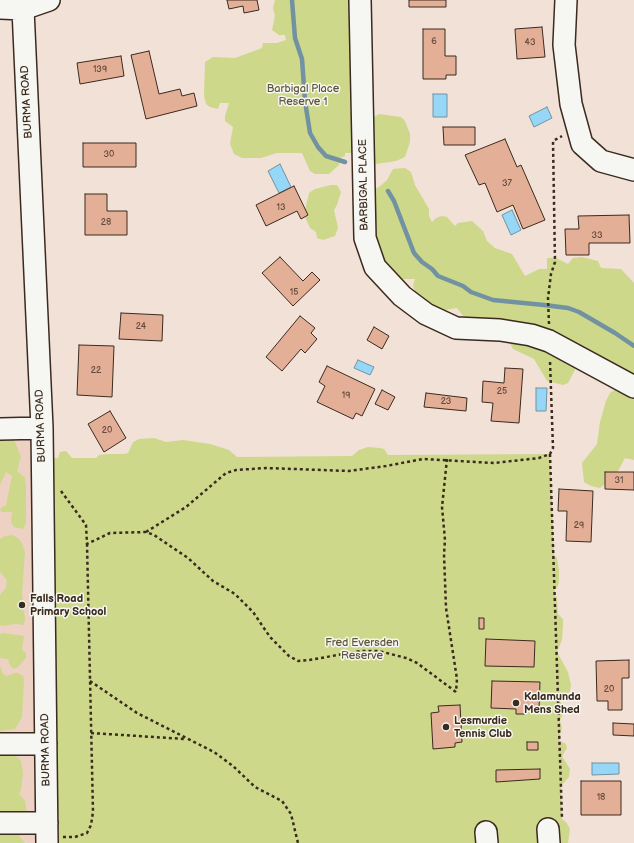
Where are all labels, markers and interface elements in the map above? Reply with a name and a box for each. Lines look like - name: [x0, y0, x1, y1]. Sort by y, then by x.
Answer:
- house number: 6: [431, 37, 437, 47]
- house number: 43: [524, 38, 536, 48]
- street label: BURMA ROAD: [18, 65, 36, 139]
- house number: 139: [93, 65, 107, 75]
- park label: Barbigal Place Reserve 1: [267, 82, 339, 108]
- street label: BARBIGAL PLACE: [357, 139, 371, 231]
- house number: 30: [104, 150, 114, 160]
- house number: 37: [502, 179, 512, 189]
- house number: 13: [276, 203, 286, 213]
- house number: 28: [101, 218, 111, 228]
- house number: 33: [591, 231, 603, 241]
- house number: 15: [290, 288, 298, 298]
- house number: 24: [136, 322, 146, 332]
- house number: 22: [91, 366, 101, 376]
- house number: 25: [497, 387, 507, 397]
- street label: BURMA ROAD: [33, 389, 49, 463]
- house number: 19: [342, 391, 350, 401]
- house number: 23: [441, 397, 451, 407]
- house number: 20: [102, 426, 112, 436]
- house number: 31: [614, 476, 624, 486]
- house number: 29: [574, 521, 584, 531]
- place label: Falls Road Primary School: [30, 592, 106, 618]
- marker: Falls Road Primary School: [17, 600, 27, 610]
- park label: Fred Eversden Reserve: [325, 636, 399, 662]
- house number: 20: [604, 685, 614, 695]
- place label: Kalamunda Mens Shed: [524, 690, 581, 716]
- marker: Kalamunda Mens Shed: [511, 698, 521, 708]
- street label: BURMA ROAD: [39, 713, 53, 787]
- place label: Lesmurdie Tennis Club: [454, 714, 512, 740]
- marker: Lesmurdie Tennis Club: [441, 722, 451, 732]
- house number: 18: [597, 793, 605, 803]

